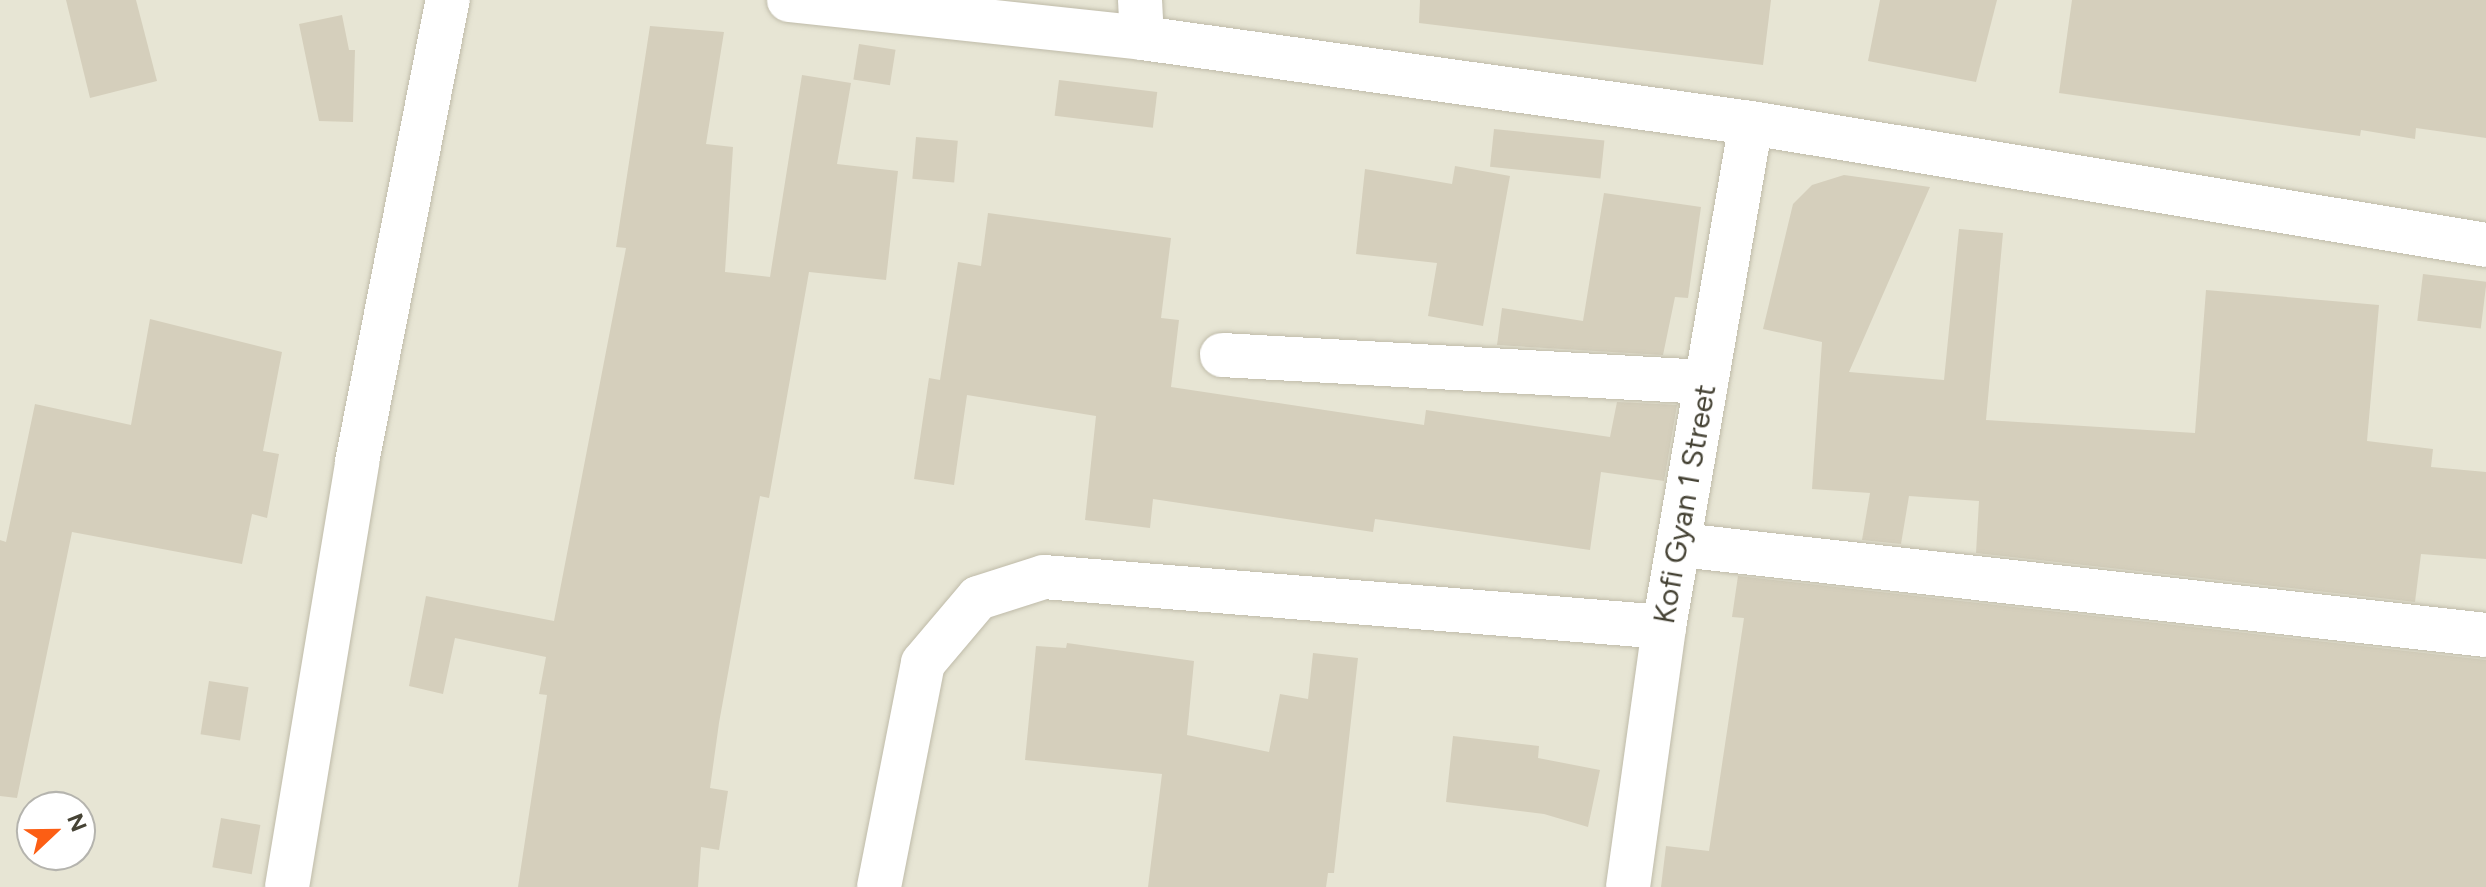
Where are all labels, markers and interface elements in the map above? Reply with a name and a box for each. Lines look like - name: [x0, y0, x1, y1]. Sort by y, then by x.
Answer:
- street label: Kofi Gyan 1 Street: [1646, 382, 1724, 626]
- north arrow: [16, 791, 96, 871]
- text: N: [61, 810, 93, 836]

